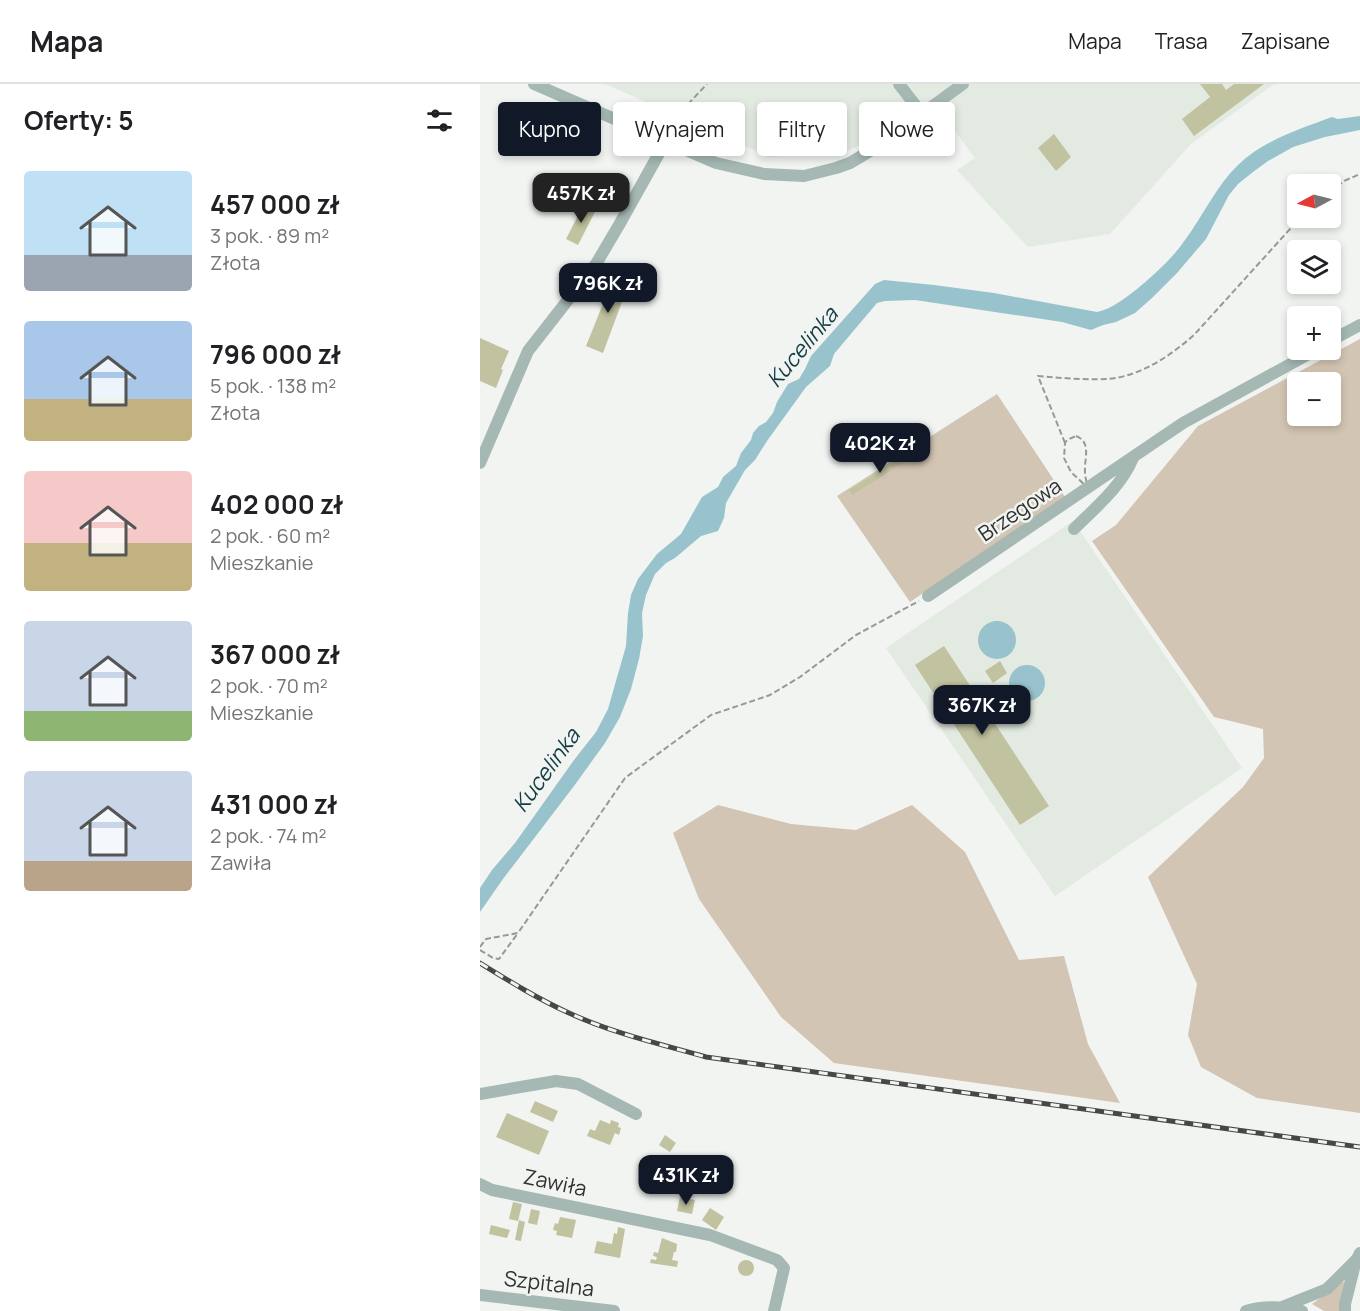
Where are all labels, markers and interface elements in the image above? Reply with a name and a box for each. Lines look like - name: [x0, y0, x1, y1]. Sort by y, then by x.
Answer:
- text: Mapa: [30, 22, 103, 60]
- text: Mapa: [1068, 27, 1122, 55]
- text: Trasa: [1155, 27, 1208, 55]
- text: Zapisane: [1241, 27, 1330, 55]
- text: Oferty: 5: [24, 102, 134, 138]
- chip: Kupno: [498, 102, 601, 156]
- chip: Wynajem: [613, 102, 745, 156]
- chip: Filtry: [757, 102, 847, 156]
- chip: Nowe: [859, 102, 955, 156]
- icon: filters: [423, 104, 456, 137]
- pin: 457K zł: [526, 173, 636, 224]
- north arrow: [1287, 174, 1341, 228]
- map controls: [1287, 174, 1341, 426]
- text: 457K zł: [547, 179, 615, 206]
- text: 457 000 zł: [210, 186, 340, 222]
- icon: home: [72, 195, 144, 267]
- text: 3 pok. · 89 m²: [210, 222, 329, 249]
- button: layers: [1287, 240, 1341, 294]
- text: Złota: [210, 249, 260, 276]
- pin: 796K zł: [553, 263, 663, 314]
- text: 796K zł: [573, 269, 643, 296]
- water label: Kucelinka: [759, 299, 846, 394]
- button: +: [1287, 306, 1341, 360]
- text: 796 000 zł: [210, 336, 341, 372]
- icon: home: [72, 345, 144, 417]
- text: 5 pok. · 138 m²: [210, 372, 336, 399]
- button: −: [1287, 372, 1341, 426]
- text: Złota: [210, 399, 260, 426]
- pin: 402K zł: [825, 423, 935, 474]
- text: 402K zł: [844, 429, 916, 456]
- street label: Brzegowa: [972, 471, 1066, 547]
- text: 402 000 zł: [210, 486, 343, 522]
- icon: home: [72, 495, 144, 567]
- text: 2 pok. · 60 m²: [210, 522, 330, 549]
- text: Mieszkanie: [210, 549, 314, 576]
- text: 367 000 zł: [210, 636, 340, 672]
- icon: home: [72, 645, 144, 717]
- text: 2 pok. · 70 m²: [210, 672, 328, 699]
- pin: 367K zł: [927, 685, 1037, 736]
- text: 367K zł: [947, 691, 1017, 718]
- text: Mieszkanie: [210, 699, 314, 726]
- water label: Kucelinka: [505, 721, 588, 818]
- text: 431 000 zł: [210, 786, 337, 822]
- icon: home: [72, 795, 144, 867]
- text: 2 pok. · 74 m²: [210, 822, 327, 849]
- text: Zawiła: [210, 849, 271, 876]
- pin: 431K zł: [631, 1155, 741, 1206]
- text: 431K zł: [653, 1161, 719, 1188]
- street label: Zawiła: [521, 1162, 590, 1202]
- street label: Szpitalna: [502, 1264, 596, 1302]

